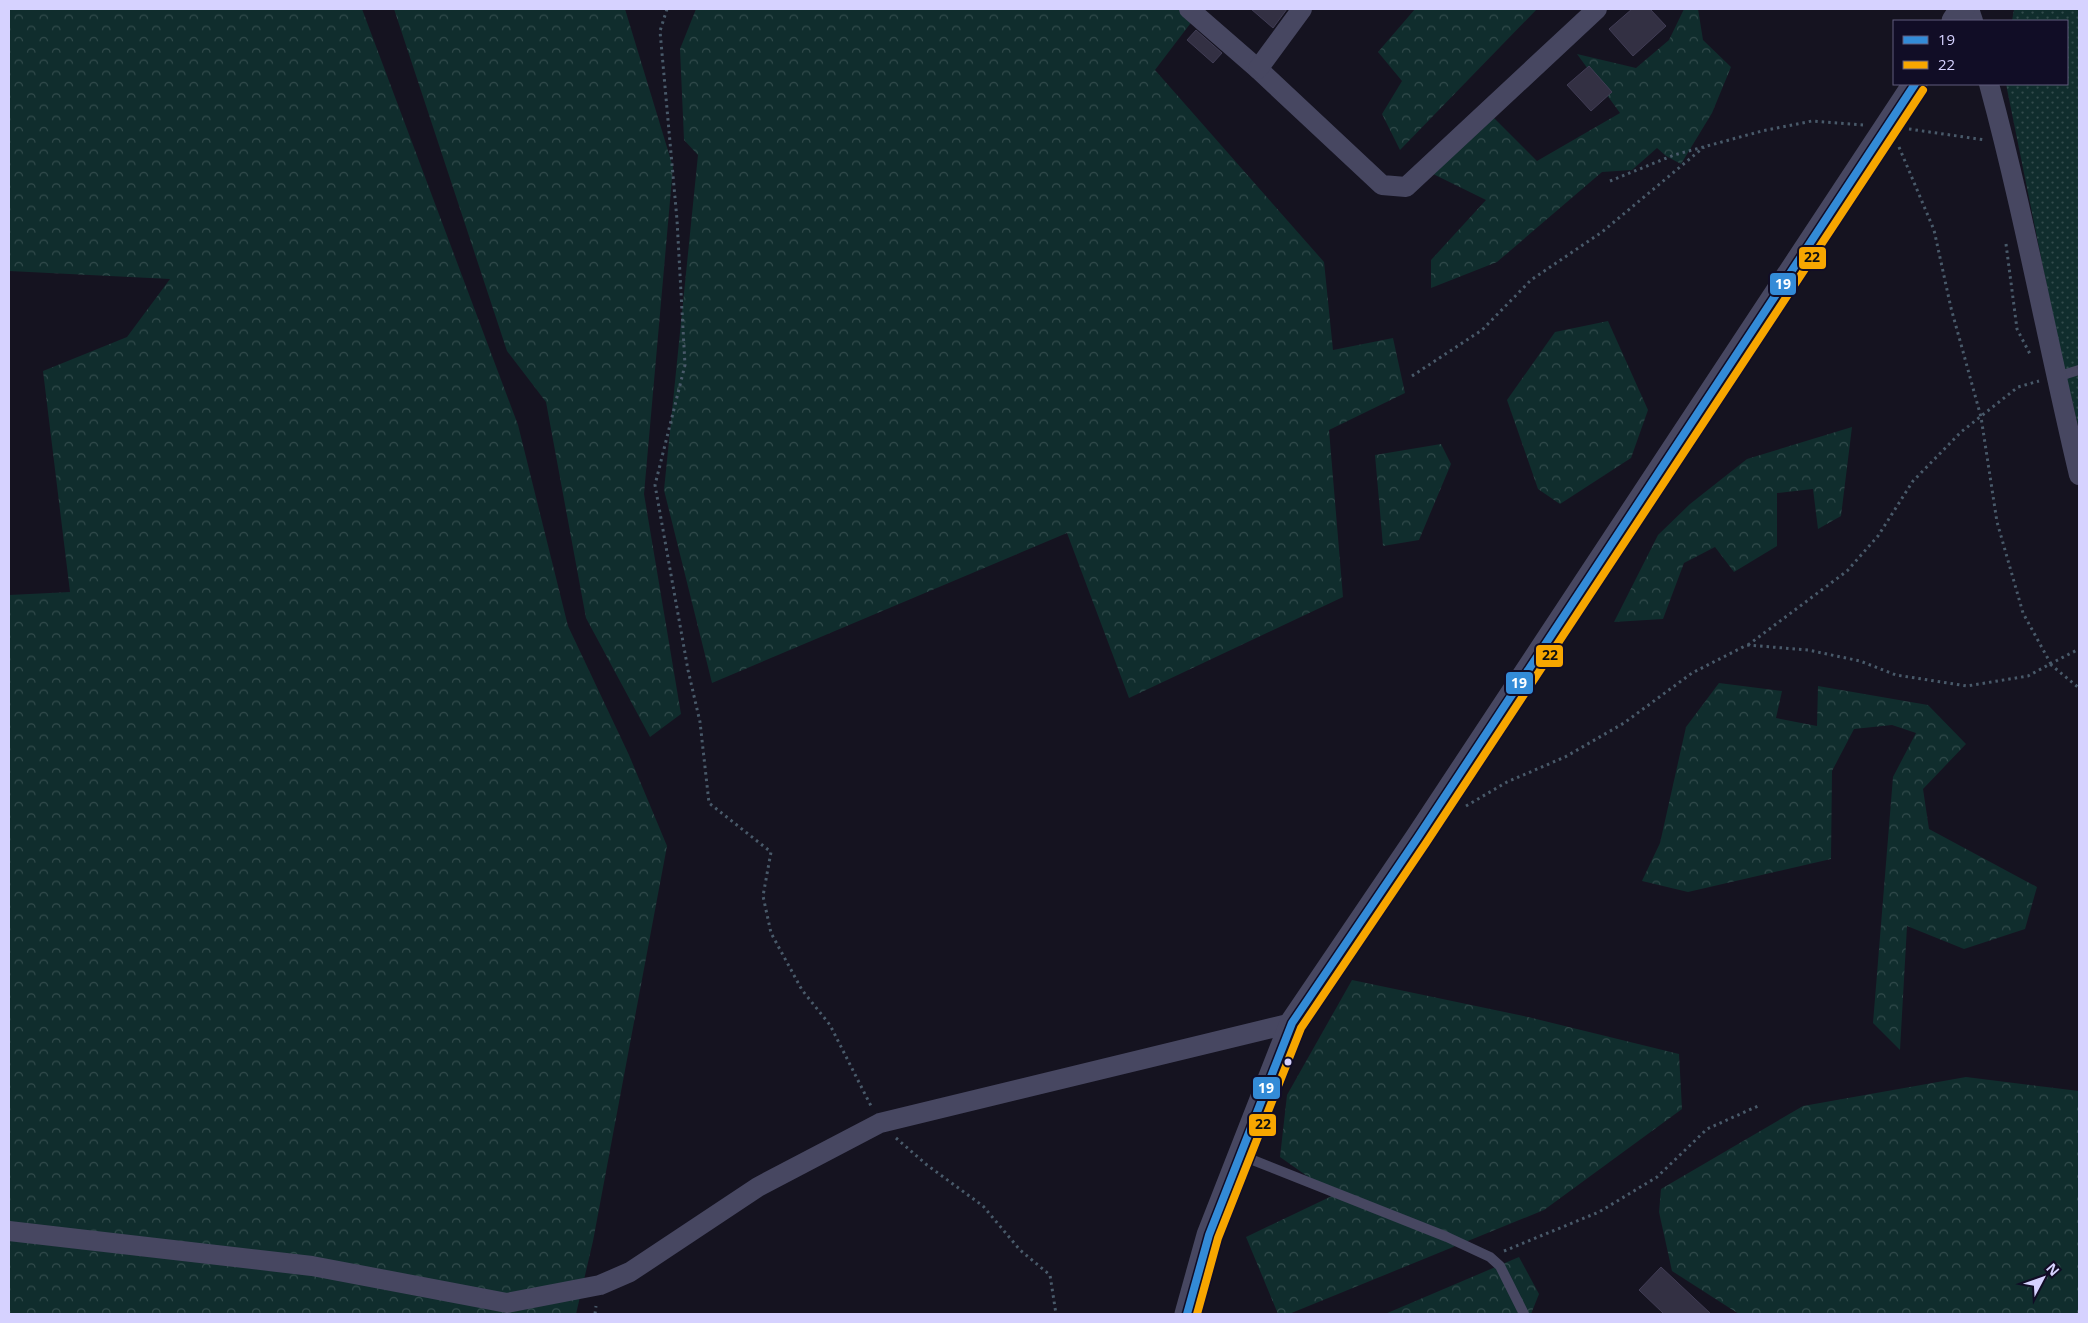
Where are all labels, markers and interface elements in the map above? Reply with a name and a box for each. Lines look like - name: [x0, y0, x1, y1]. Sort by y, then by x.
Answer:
- legend: [1893, 20, 2068, 85]
- text: 19: [1938, 29, 1955, 49]
- text: 22: [1938, 54, 1955, 74]
- line badge: 22: [1798, 246, 1827, 270]
- text: 22: [1804, 247, 1820, 266]
- line badge: 19: [1769, 272, 1797, 296]
- text: 19: [1775, 274, 1791, 293]
- line badge: 22: [1535, 644, 1564, 668]
- text: 22: [1542, 645, 1558, 664]
- line badge: 19: [1505, 671, 1534, 695]
- text: 19: [1511, 673, 1527, 692]
- unlabelled marker: [1283, 1057, 1293, 1067]
- line badge: 19: [1252, 1076, 1281, 1100]
- text: 19: [1258, 1078, 1274, 1097]
- line badge: 22: [1248, 1113, 1277, 1137]
- text: 22: [1255, 1114, 1271, 1133]
- north arrow: [2018, 1253, 2068, 1303]
- text: N: [2042, 1259, 2064, 1280]

